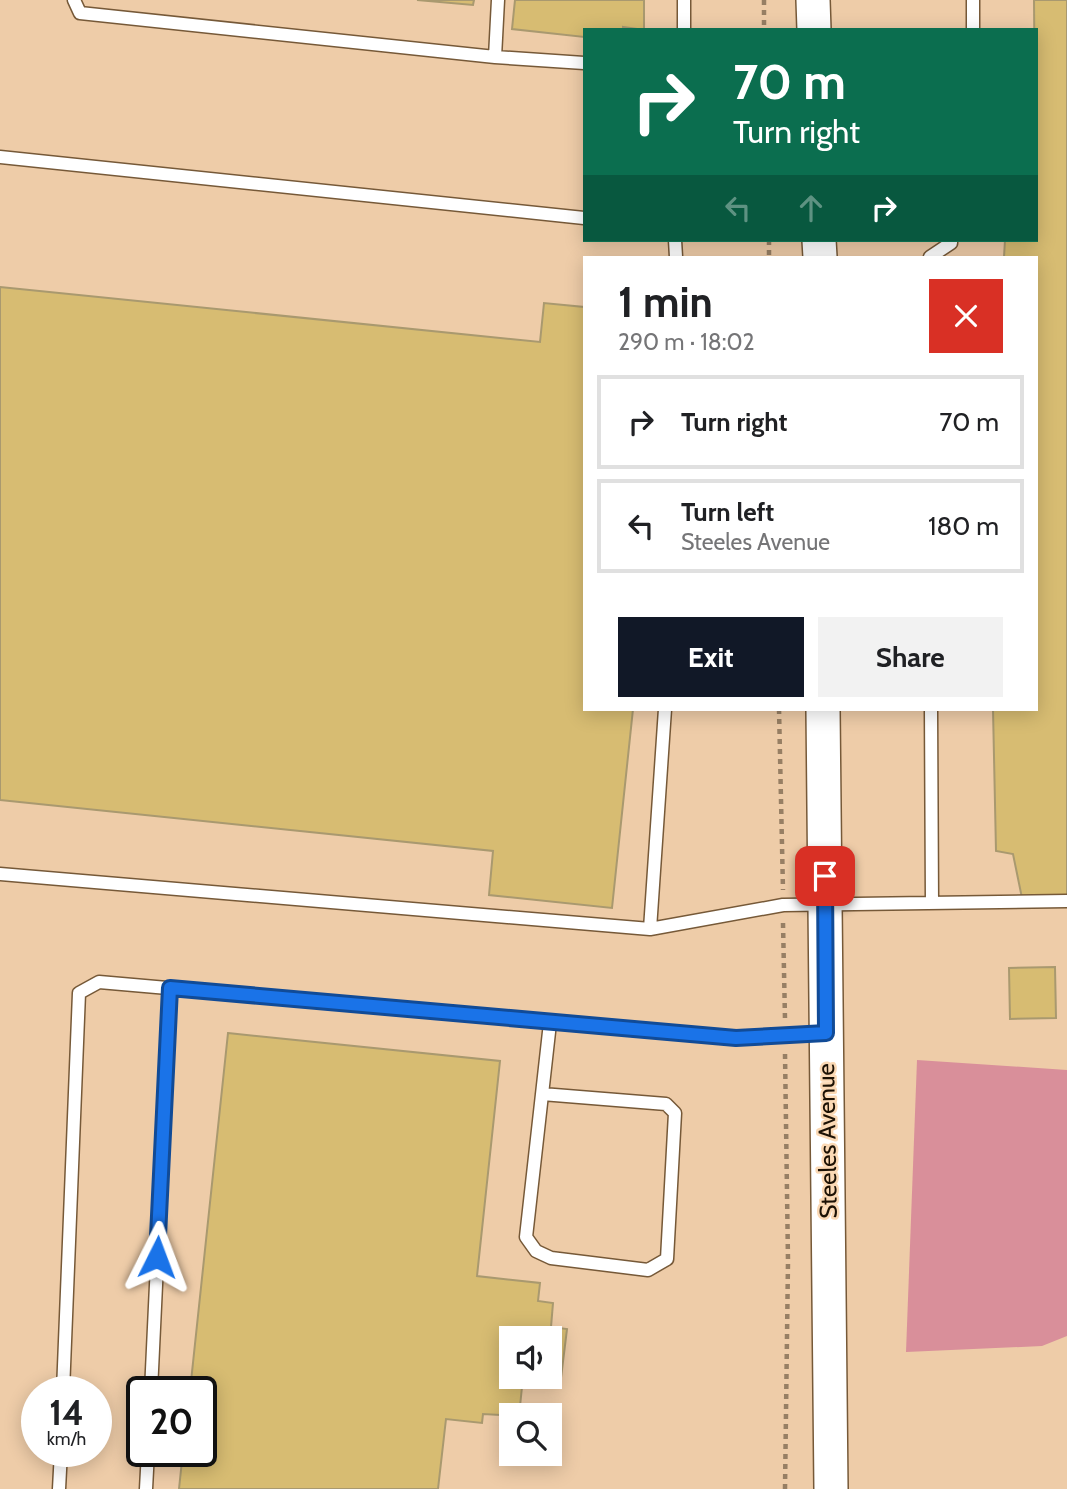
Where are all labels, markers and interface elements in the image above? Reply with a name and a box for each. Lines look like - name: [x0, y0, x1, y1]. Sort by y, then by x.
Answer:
- text: 70 m: [733, 52, 846, 111]
- icon: right: [618, 56, 709, 147]
- text: Turn right: [733, 112, 860, 151]
- icon: left: [719, 189, 757, 227]
- icon: ahead: [792, 189, 830, 227]
- icon: right: [865, 189, 903, 227]
- text: 1 min: [618, 276, 713, 328]
- button: close: [929, 279, 1003, 353]
- text: 290 m · 18:02: [618, 328, 755, 356]
- icon: right: [622, 403, 660, 441]
- text: Turn right: [681, 406, 787, 438]
- text: 70 m: [939, 406, 999, 438]
- text: Turn left: [681, 496, 774, 528]
- icon: left: [622, 507, 660, 545]
- text: 180 m: [928, 510, 999, 542]
- text: Steeles Avenue: [681, 528, 830, 556]
- button: Exit: [618, 617, 804, 697]
- button: Share: [818, 617, 1003, 697]
- pin: [795, 846, 855, 906]
- icon: arrive: [806, 857, 844, 895]
- street label: Steeles Avenue: [811, 1063, 843, 1219]
- position arrow: [120, 1220, 194, 1294]
- map controls: [499, 1326, 562, 1466]
- button: sound: [499, 1326, 562, 1389]
- speed limit sign: 20: [126, 1376, 217, 1467]
- text: 14: [49, 1391, 84, 1434]
- button: search: [499, 1403, 562, 1466]
- text: km/h: [47, 1428, 86, 1450]

